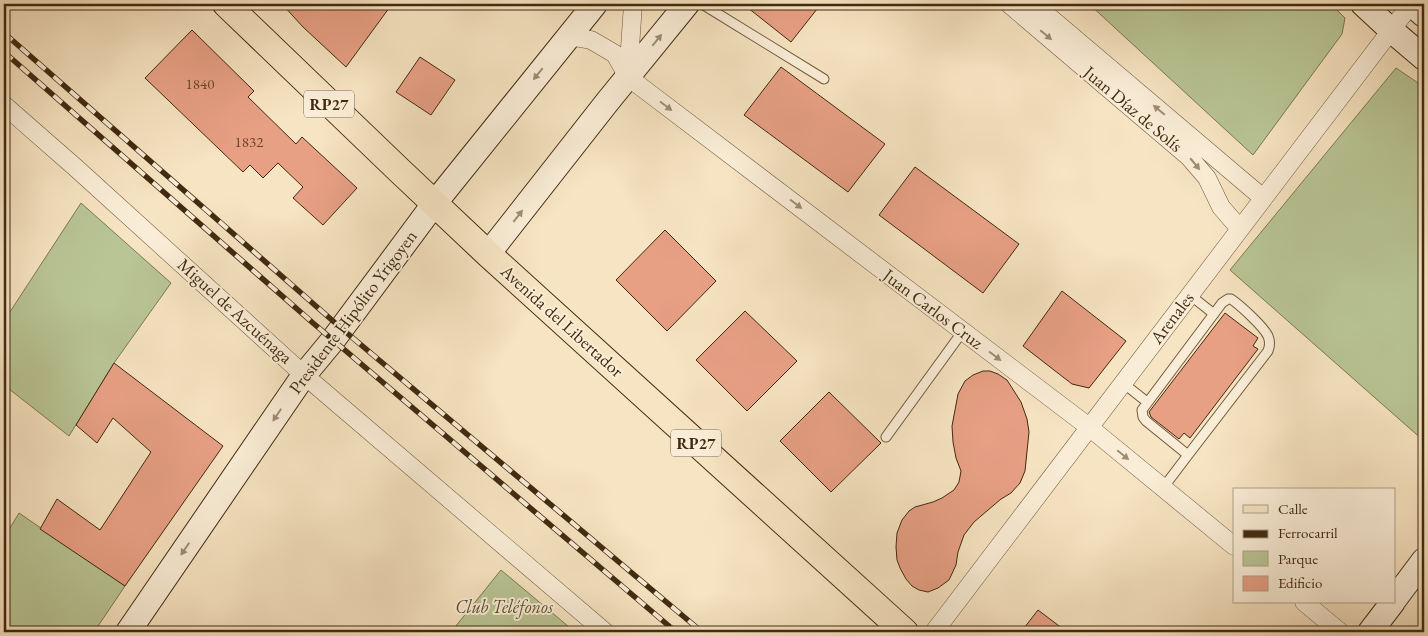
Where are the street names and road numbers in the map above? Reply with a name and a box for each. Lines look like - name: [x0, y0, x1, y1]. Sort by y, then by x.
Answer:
- street label: Juan Díaz de Solís: [1078, 59, 1188, 157]
- road number: RP27: [304, 90, 354, 118]
- street label: Presidente Hipólito Yrigoyen: [283, 225, 422, 398]
- street label: Miguel de Azcuénaga: [173, 253, 298, 369]
- street label: Avenida del Libertador: [495, 259, 629, 382]
- street label: Juan Carlos Cruz: [877, 262, 988, 354]
- street label: Arenales: [1144, 287, 1199, 349]
- road number: RP27: [671, 429, 721, 456]

